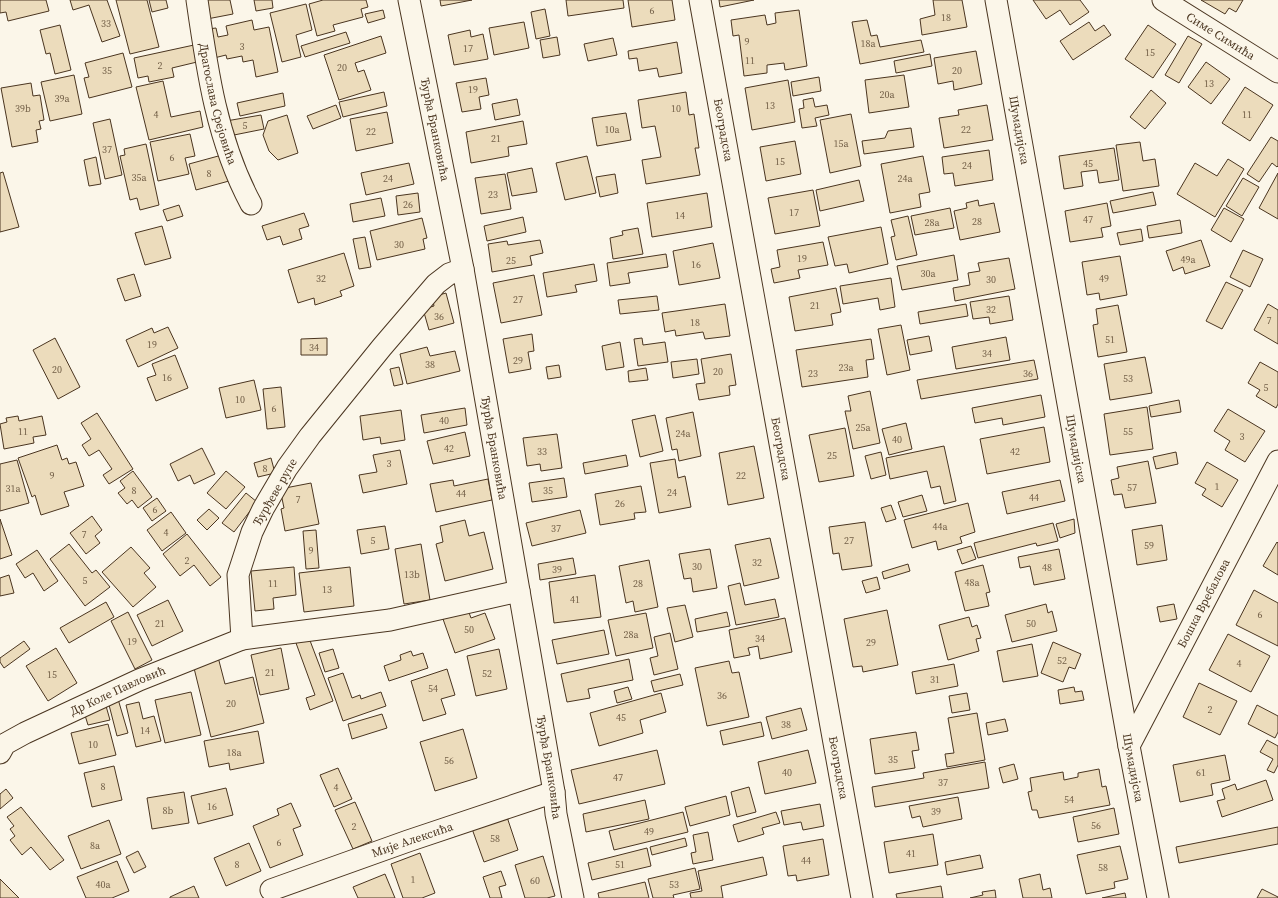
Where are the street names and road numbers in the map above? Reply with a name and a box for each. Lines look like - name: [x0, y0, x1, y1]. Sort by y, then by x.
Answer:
- street label: Симе Симића: [1183, 9, 1259, 64]
- street label: Драгослава Срејовића: [195, 42, 241, 168]
- street label: Ђурђа Бранковића: [417, 76, 453, 183]
- street label: Шумадијска: [1005, 94, 1033, 166]
- street label: Београдска: [710, 97, 737, 164]
- street label: Ђурђа Бранковића: [477, 395, 511, 502]
- street label: Шумадијска: [1062, 413, 1090, 485]
- street label: Београдска: [767, 416, 795, 482]
- street label: Ђурђеве рупе: [249, 455, 301, 529]
- street label: Бошка Вребалова: [1174, 555, 1234, 651]
- street label: Др Коле Павловић: [67, 662, 168, 719]
- street label: Ђурђа Бранковића: [533, 714, 565, 822]
- street label: Шумадијска: [1119, 732, 1148, 804]
- street label: Београдска: [825, 735, 852, 801]
- street label: Мије Алексића: [370, 818, 456, 861]

